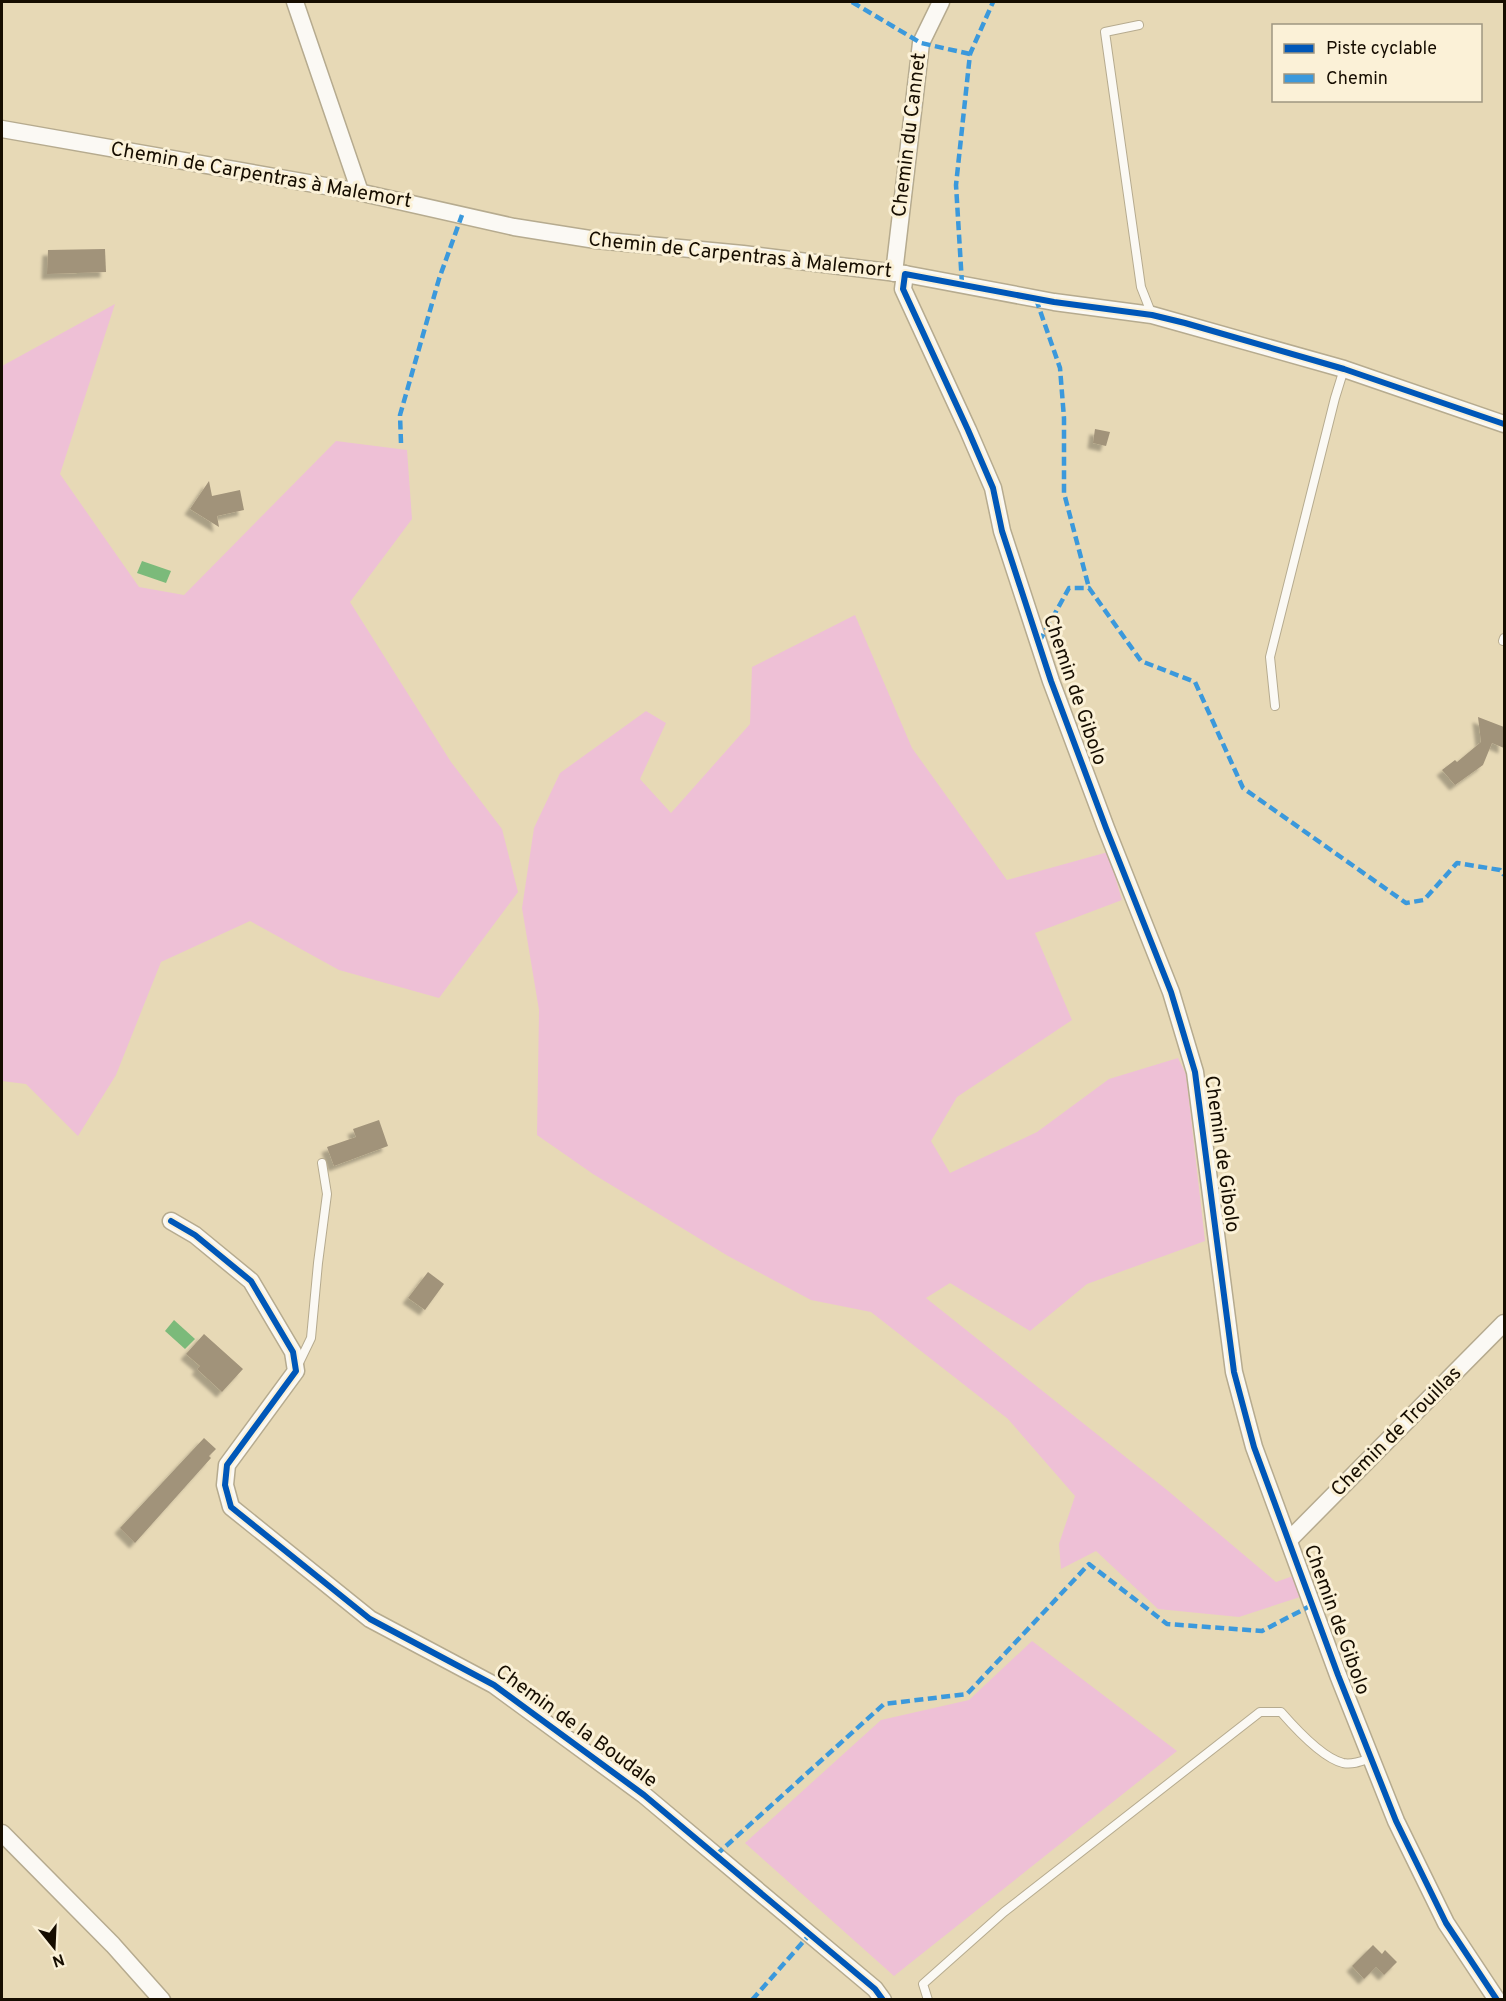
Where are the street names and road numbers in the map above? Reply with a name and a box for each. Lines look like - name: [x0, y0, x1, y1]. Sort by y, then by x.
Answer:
- street label: Chemin du Cannet: [887, 51, 933, 219]
- street label: Chemin de Carpentras à Malemort: [108, 137, 414, 215]
- street label: Chemin de Carpentras à Malemort: [587, 227, 893, 285]
- street label: Chemin de Gibolo: [1036, 611, 1112, 769]
- street label: Chemin de Gibolo: [1197, 1074, 1245, 1234]
- street label: Chemin de Trouillas: [1326, 1361, 1468, 1503]
- street label: Chemin de Gibolo: [1297, 1541, 1375, 1699]
- street label: Chemin de la Boudale: [490, 1659, 662, 1795]

